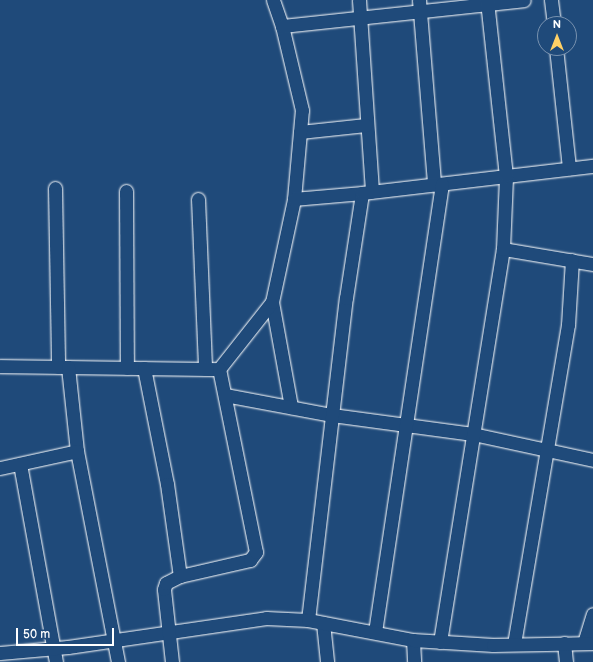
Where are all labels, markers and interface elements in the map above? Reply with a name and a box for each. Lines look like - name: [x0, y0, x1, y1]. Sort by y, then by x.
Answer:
- north arrow: [537, 16, 577, 56]
- text: N: [553, 18, 561, 31]
- scale bar: [18, 620, 116, 646]
- text: 50 m: [23, 627, 50, 642]

